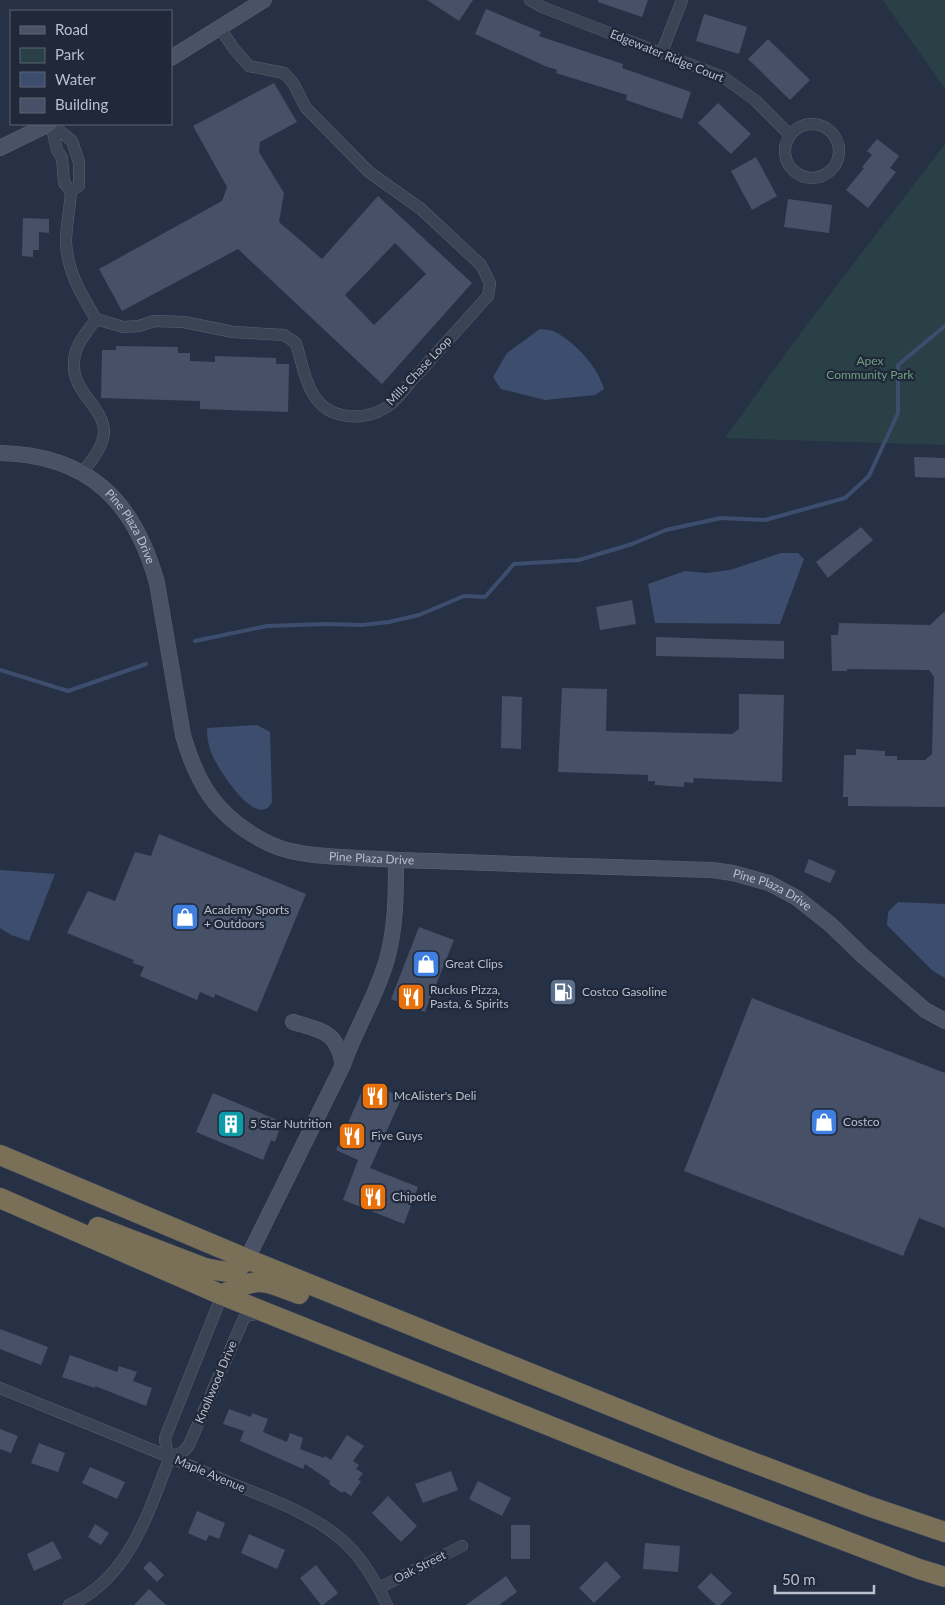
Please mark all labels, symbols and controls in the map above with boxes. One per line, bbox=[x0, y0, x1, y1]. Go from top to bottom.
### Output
legend bbox=[10, 10, 172, 125]
text: Road bbox=[55, 20, 88, 38]
street label: Edgewater Ridge Court bbox=[608, 26, 727, 86]
text: Park bbox=[55, 45, 85, 63]
text: Water bbox=[55, 70, 96, 88]
text: Building bbox=[55, 95, 108, 113]
street label: Mills Chase Loop bbox=[383, 333, 455, 408]
park label: Apex Community Park bbox=[826, 353, 915, 382]
street label: Pine Plaza Drive bbox=[102, 486, 158, 566]
street label: Pine Plaza Drive bbox=[328, 848, 414, 868]
street label: Pine Plaza Drive bbox=[732, 865, 815, 914]
shop icon: Academy Sports + Outdoors bbox=[170, 902, 200, 932]
place label: Academy Sports + Outdoors bbox=[204, 902, 289, 931]
shop icon: Great Clips bbox=[411, 949, 441, 979]
place label: Great Clips bbox=[445, 956, 503, 971]
fuel station icon: Costco Gasoline bbox=[548, 977, 578, 1007]
restaurant icon: Ruckus Pizza, Pasta, & Spirits bbox=[396, 982, 426, 1012]
place label: Ruckus Pizza, Pasta, & Spirits bbox=[430, 982, 509, 1011]
place label: Costco Gasoline bbox=[582, 984, 667, 999]
restaurant icon: McAlister's Deli bbox=[360, 1081, 390, 1111]
place label: McAlister's Deli bbox=[394, 1088, 476, 1103]
shop icon: Costco bbox=[809, 1107, 839, 1137]
building icon: 5 Star Nutrition bbox=[216, 1109, 246, 1139]
place label: Costco bbox=[843, 1114, 880, 1129]
place label: 5 Star Nutrition bbox=[250, 1116, 332, 1131]
restaurant icon: Five Guys bbox=[337, 1121, 367, 1151]
place label: Five Guys bbox=[371, 1128, 423, 1143]
restaurant icon: Chipotle bbox=[358, 1182, 388, 1212]
place label: Chipotle bbox=[392, 1189, 436, 1204]
street label: Knollwood Drive bbox=[191, 1338, 240, 1425]
street label: Maple Avenue bbox=[173, 1452, 248, 1495]
street label: Oak Street bbox=[391, 1547, 449, 1586]
scale bar bbox=[775, 1562, 874, 1594]
text: 50 m bbox=[782, 1570, 816, 1588]

